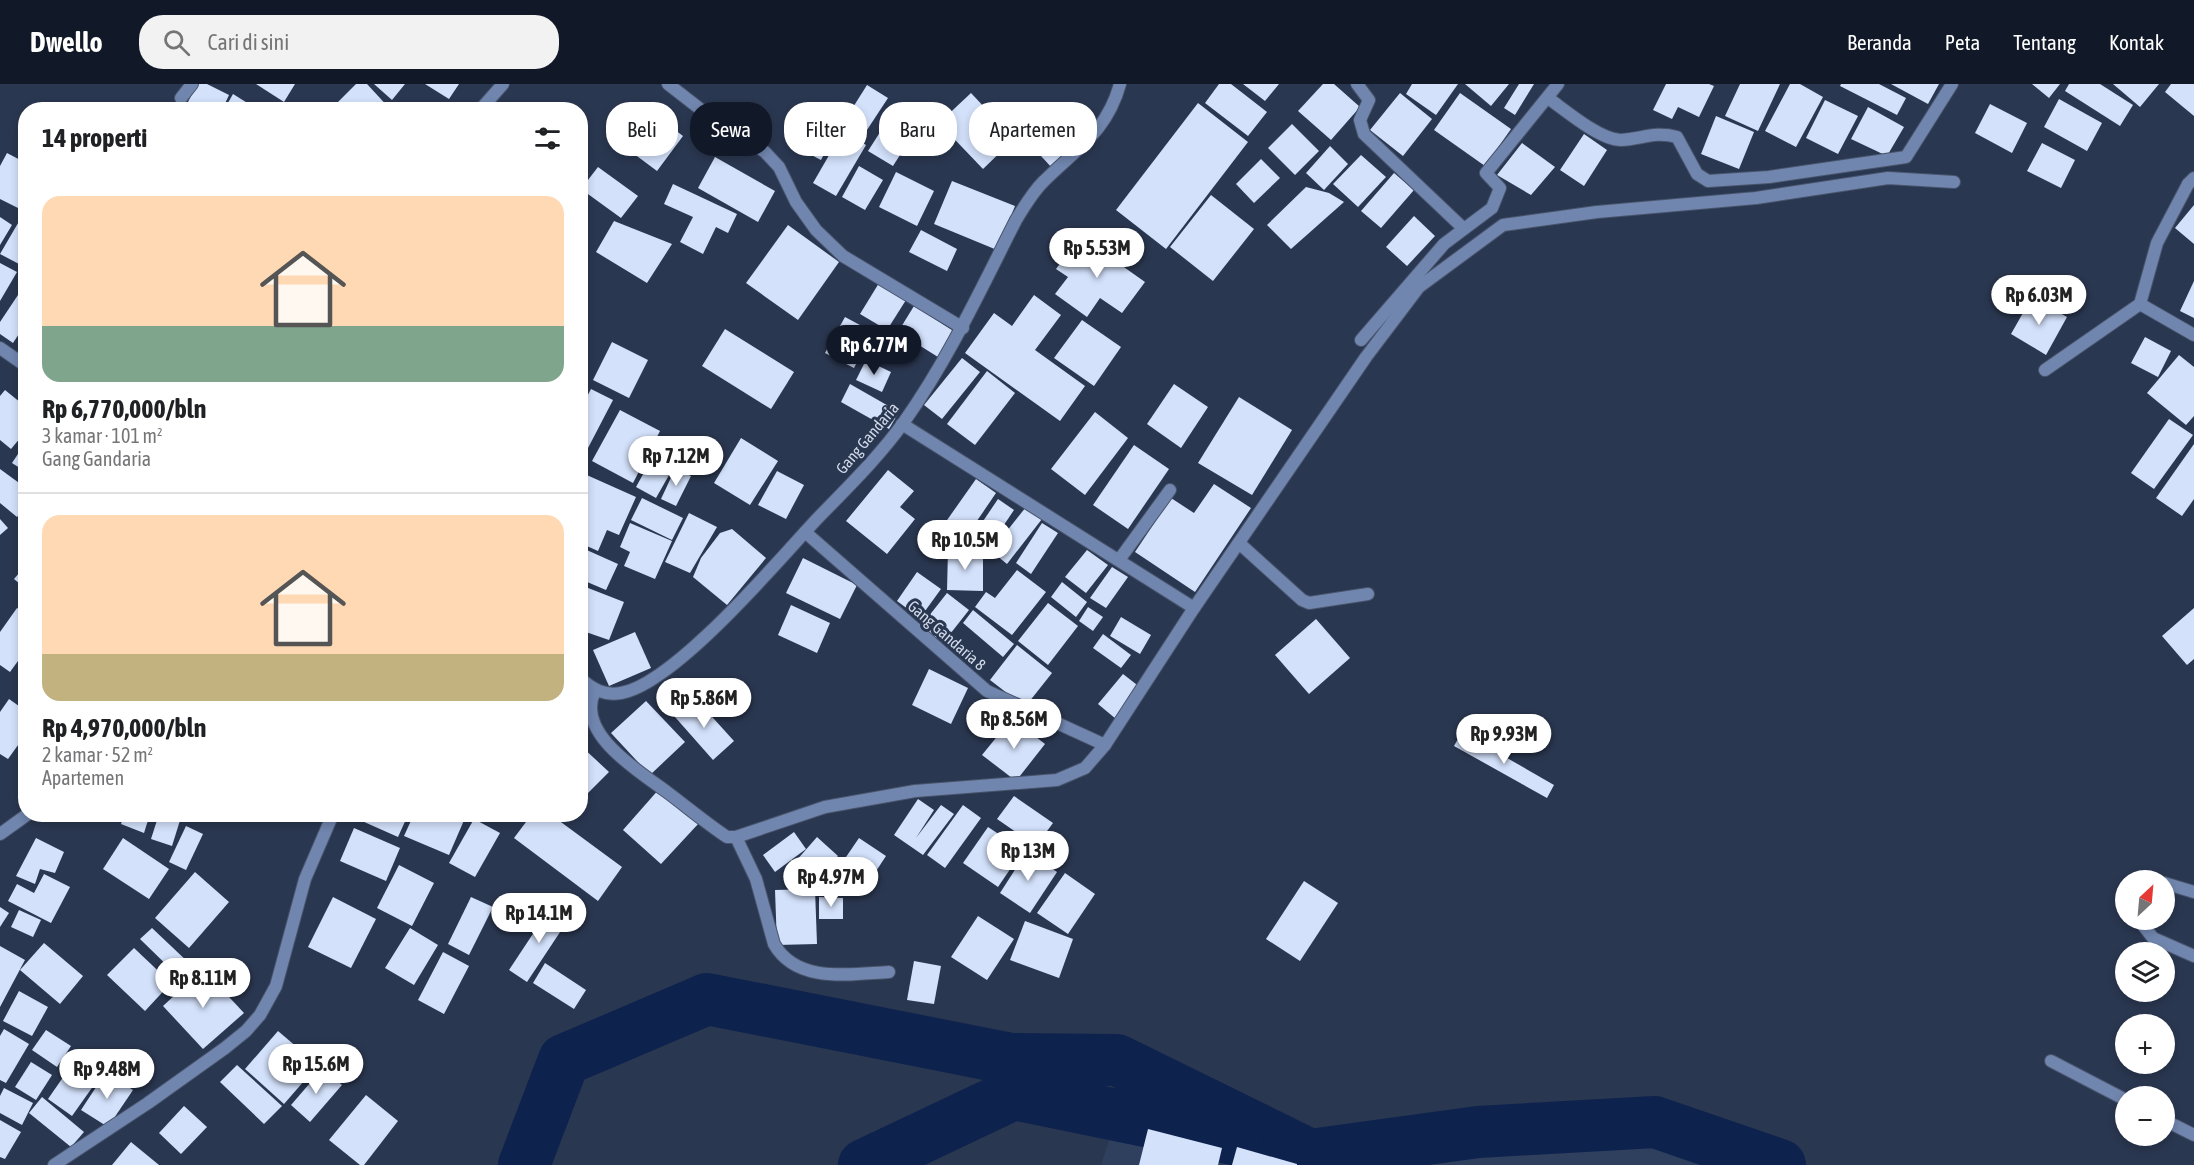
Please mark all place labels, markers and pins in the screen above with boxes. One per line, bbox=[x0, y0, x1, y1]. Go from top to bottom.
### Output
pin: Rp 5.53M bbox=[1035, 228, 1159, 279]
pin: Rp 6.03M bbox=[1977, 275, 2101, 326]
pin: Rp 6.77M bbox=[812, 325, 936, 376]
pin: Rp 7.12M bbox=[614, 436, 738, 487]
pin: Rp 10.5M bbox=[903, 520, 1027, 571]
pin: Rp 5.86M bbox=[642, 678, 766, 729]
pin: Rp 8.56M bbox=[952, 699, 1076, 750]
pin: Rp 9.93M bbox=[1442, 714, 1566, 765]
pin: Rp 13M bbox=[979, 831, 1077, 882]
pin: Rp 4.97M bbox=[769, 857, 893, 908]
pin: Rp 14.1M bbox=[477, 893, 601, 944]
pin: Rp 8.11M bbox=[141, 958, 265, 1009]
pin: Rp 15.6M bbox=[254, 1044, 378, 1095]
pin: Rp 9.48M bbox=[45, 1049, 169, 1100]

